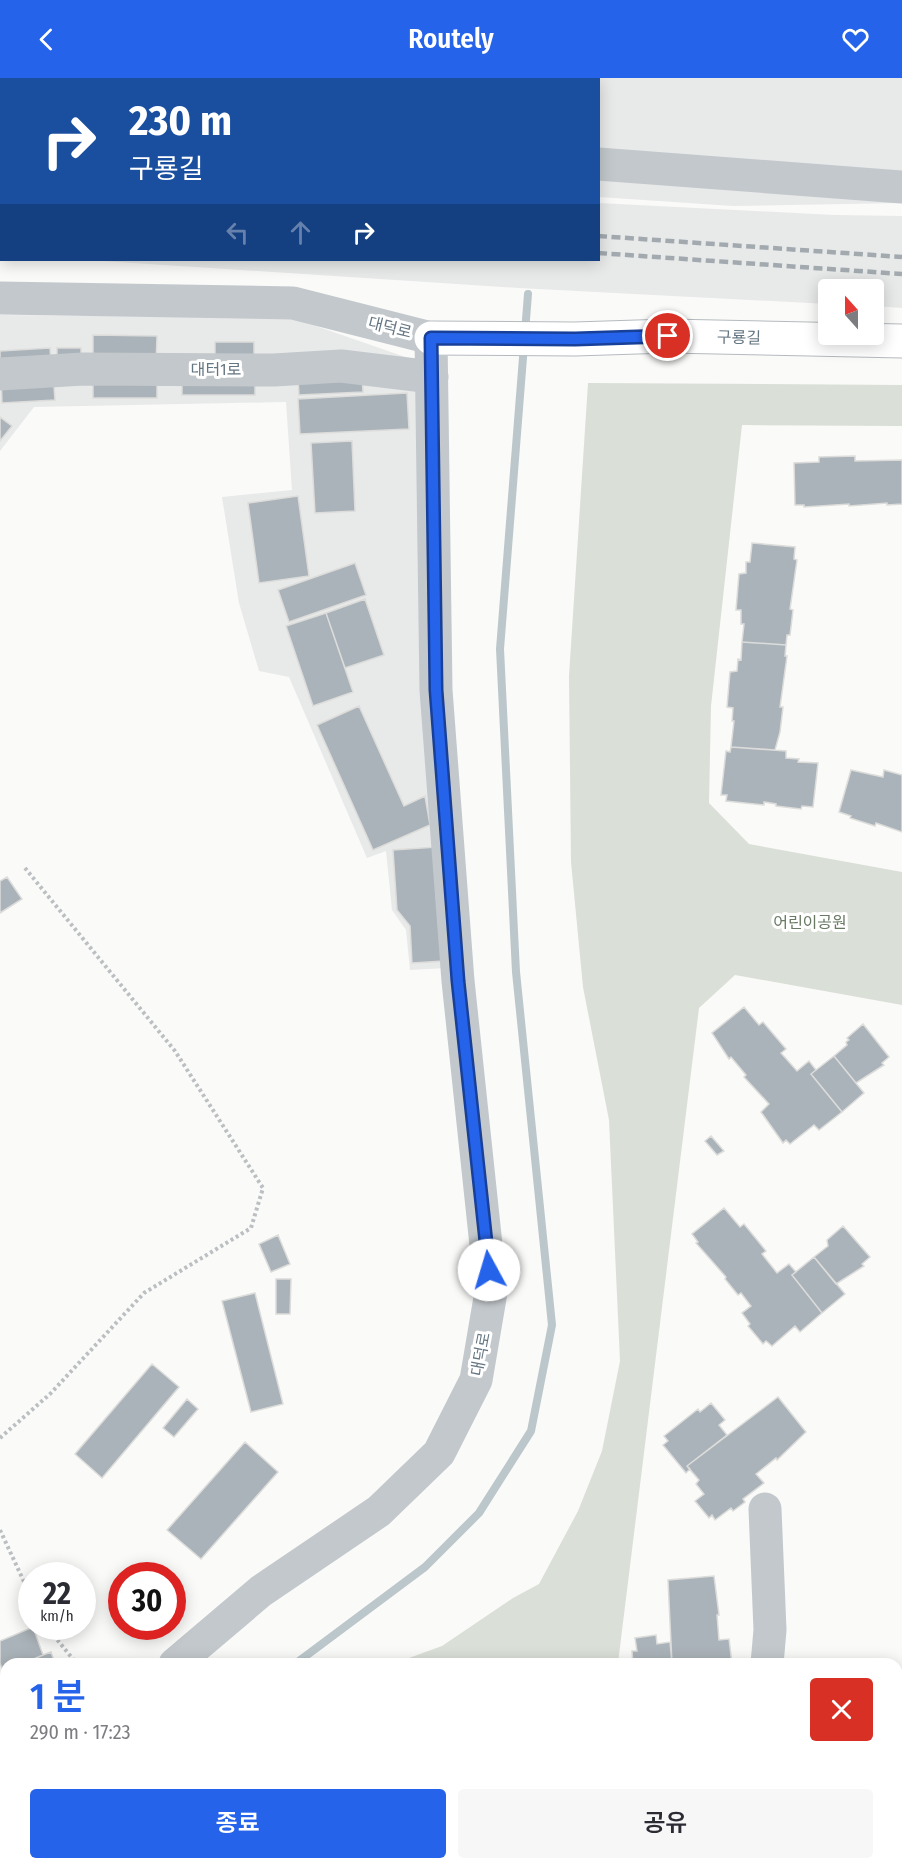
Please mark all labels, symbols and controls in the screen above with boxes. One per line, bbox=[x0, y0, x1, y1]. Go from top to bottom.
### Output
icon: back bbox=[30, 23, 63, 56]
text: Routely bbox=[408, 23, 494, 55]
icon: heart bbox=[839, 23, 872, 56]
text: 230 m bbox=[129, 96, 232, 146]
icon: right bbox=[30, 102, 108, 180]
text: 구룡길 bbox=[129, 153, 204, 185]
icon: left bbox=[221, 216, 254, 249]
icon: ahead bbox=[284, 216, 317, 249]
icon: right bbox=[347, 216, 380, 249]
north arrow bbox=[818, 279, 884, 345]
map controls bbox=[818, 279, 884, 345]
pin bbox=[642, 310, 693, 361]
street label: 대덕로 bbox=[366, 313, 414, 342]
icon: arrive bbox=[651, 319, 684, 352]
street label: 구룡길 bbox=[717, 328, 761, 347]
street label: 대터1로 bbox=[191, 360, 241, 379]
park label: 어린이공원 bbox=[773, 913, 847, 932]
position arrow bbox=[457, 1238, 521, 1302]
street label: 대덕로 bbox=[467, 1330, 494, 1378]
speed limit sign: 30 bbox=[108, 1562, 186, 1640]
text: 22 bbox=[43, 1576, 71, 1612]
text: km/h bbox=[40, 1607, 74, 1625]
text: 1 분 bbox=[30, 1675, 86, 1719]
button: close bbox=[810, 1678, 873, 1741]
text: 290 m · 17:23 bbox=[30, 1720, 130, 1744]
button: 종료 bbox=[30, 1789, 446, 1858]
button: 공유 bbox=[458, 1789, 873, 1858]

